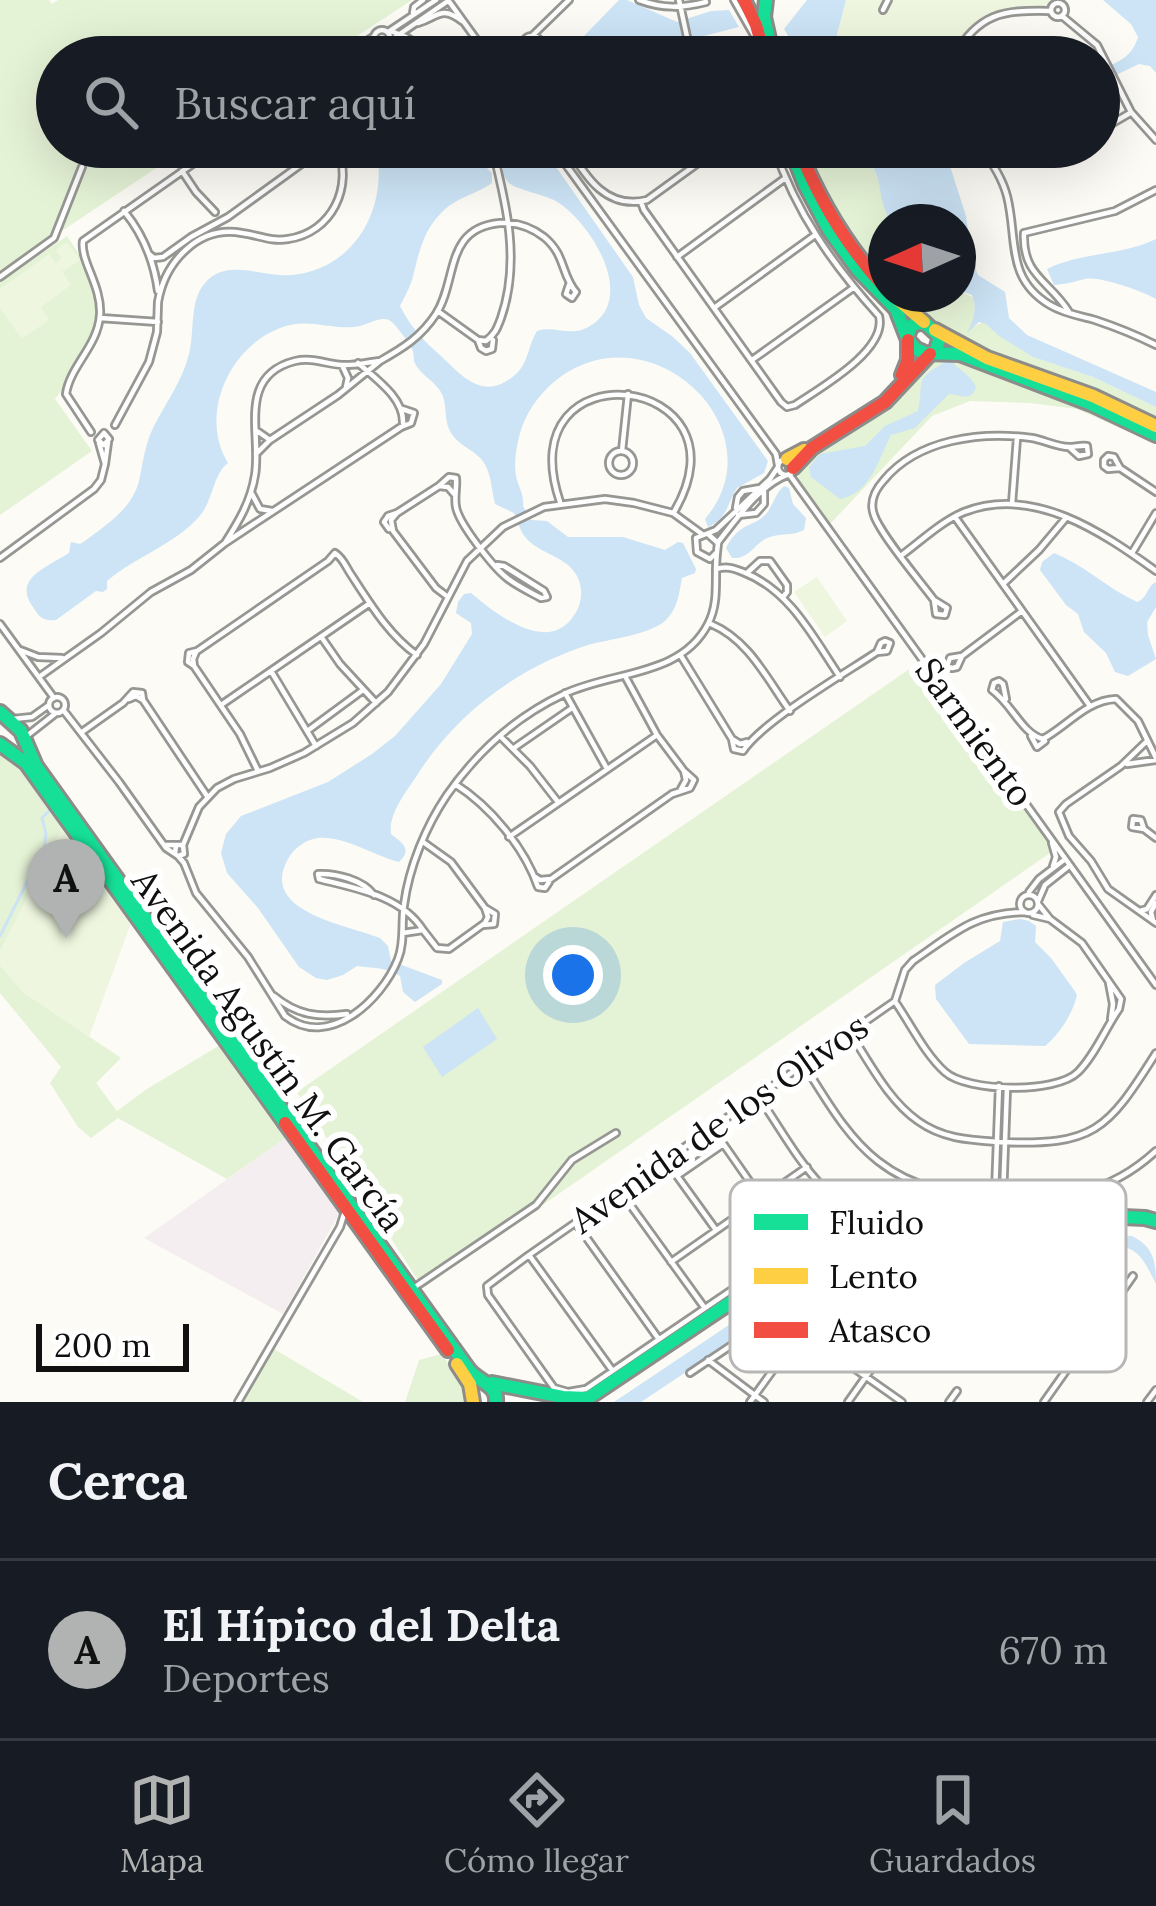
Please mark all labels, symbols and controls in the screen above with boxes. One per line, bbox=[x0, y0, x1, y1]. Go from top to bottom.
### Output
search box bbox=[36, 36, 1120, 168]
icon: search bbox=[78, 69, 144, 135]
text: Buscar aquí bbox=[174, 74, 416, 131]
north arrow bbox=[868, 204, 976, 312]
street label: Sarmiento bbox=[906, 649, 1044, 815]
pin: A bbox=[27, 839, 105, 938]
street label: Avenida Agustín M. García bbox=[121, 859, 416, 1240]
your location bbox=[543, 945, 603, 1005]
street label: Avenida de los Olivos bbox=[561, 1003, 877, 1244]
legend bbox=[730, 1180, 1126, 1372]
text: Fluido bbox=[829, 1201, 924, 1243]
text: Lento bbox=[829, 1255, 918, 1297]
text: Atasco bbox=[828, 1309, 931, 1351]
scale bar bbox=[36, 1318, 189, 1371]
text: 200 m bbox=[54, 1324, 151, 1366]
text: Cerca bbox=[48, 1448, 188, 1513]
text: El Hípico del Delta bbox=[162, 1596, 560, 1653]
text: A bbox=[74, 1625, 100, 1675]
text: 670 m bbox=[998, 1625, 1108, 1675]
text: Deportes bbox=[162, 1653, 330, 1703]
tab: Mapa bbox=[120, 1767, 204, 1881]
tab: Cómo llegar bbox=[444, 1767, 629, 1881]
tab: Guardados bbox=[869, 1767, 1036, 1881]

